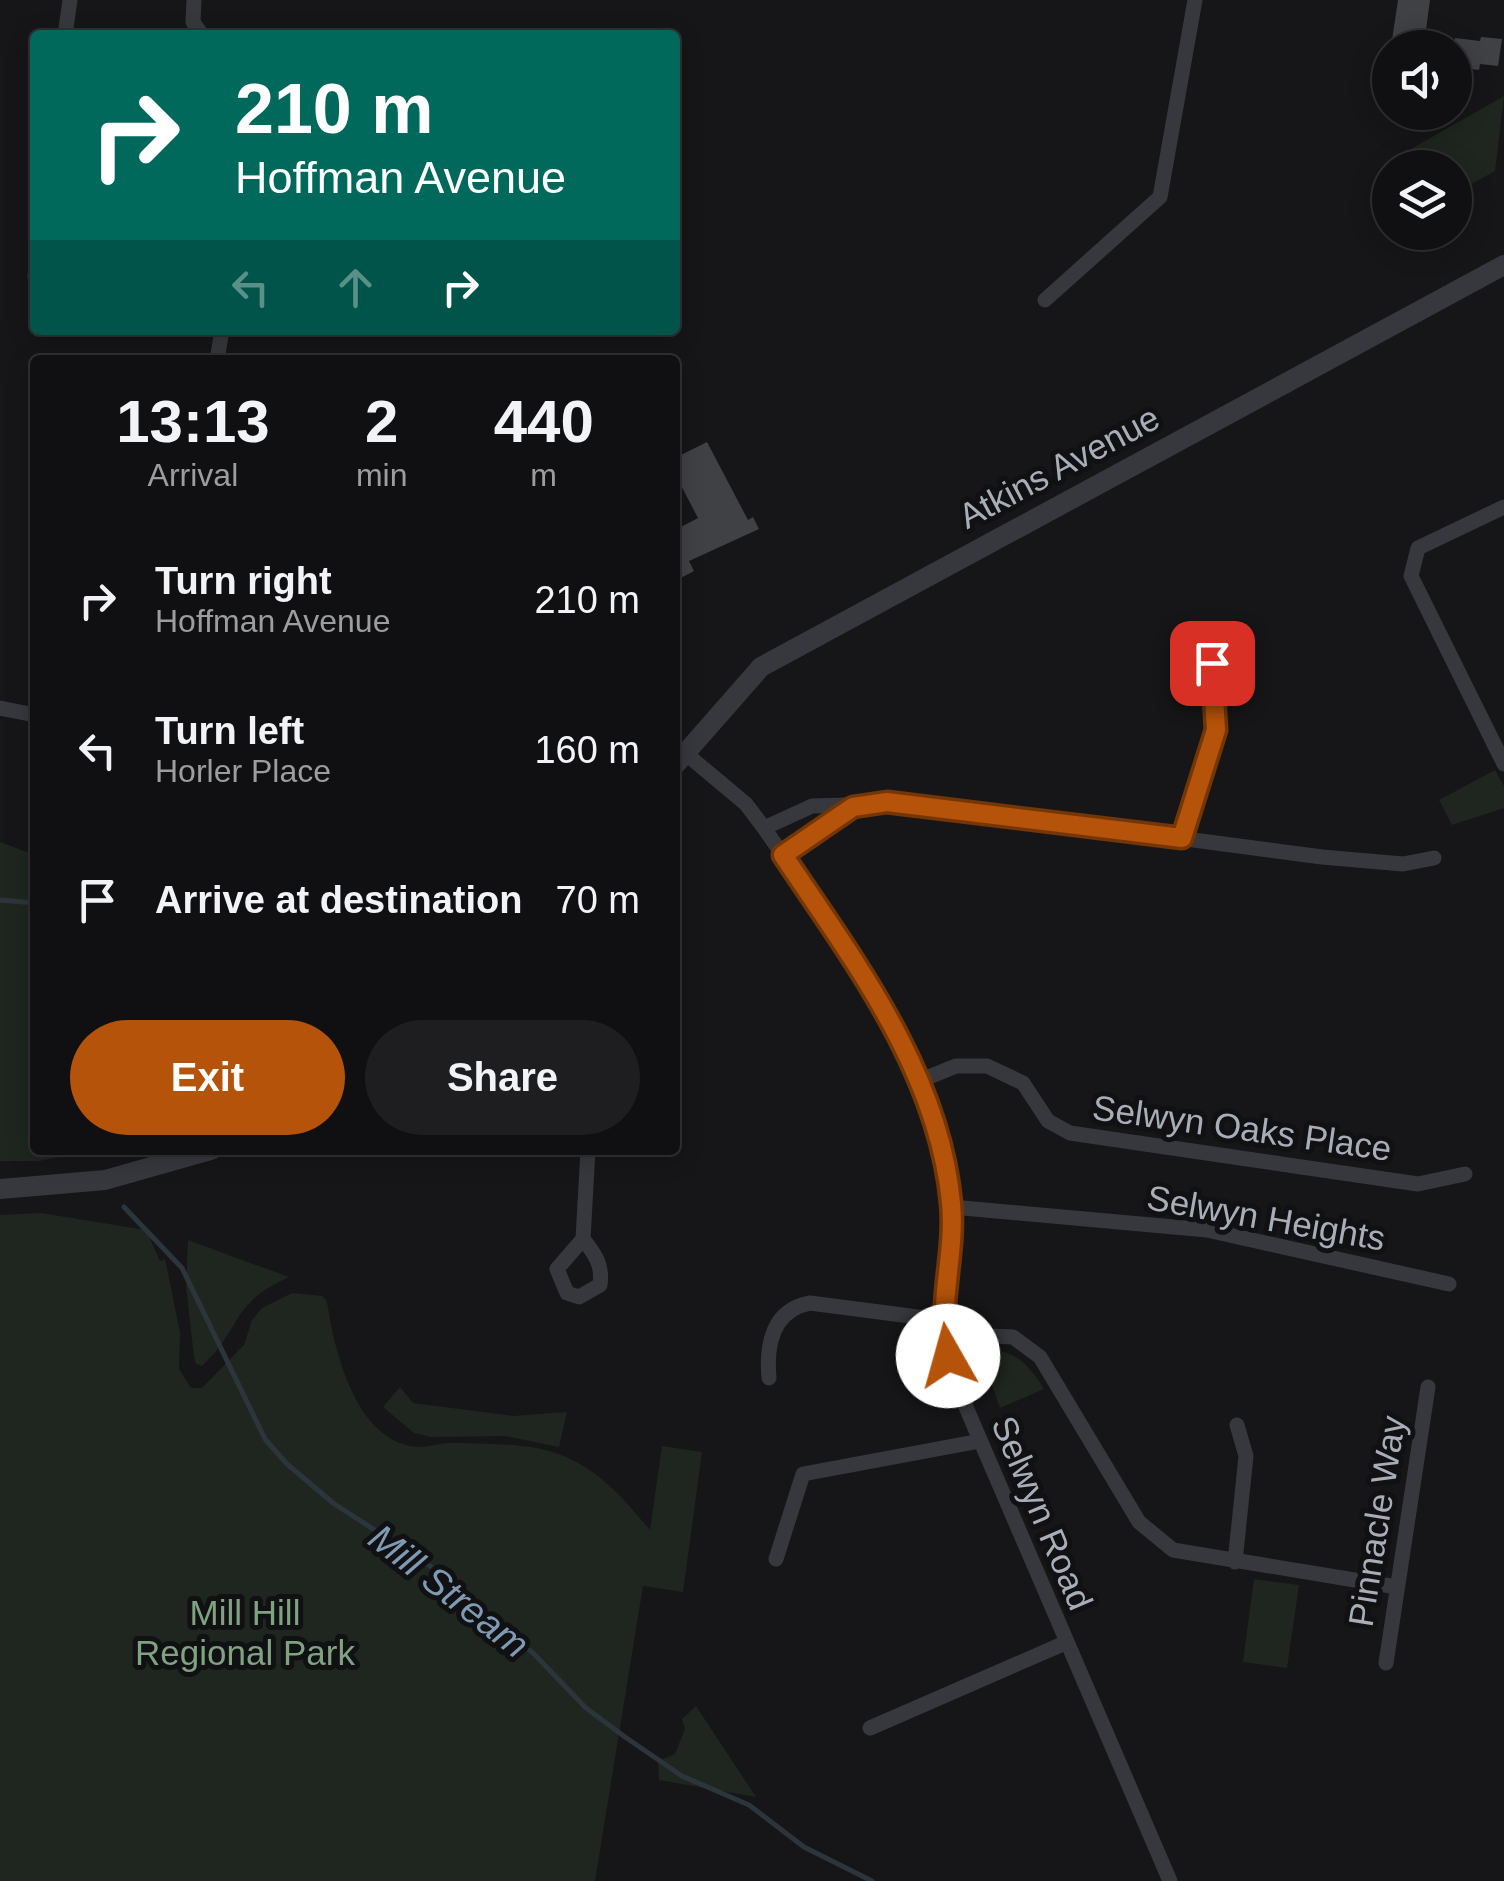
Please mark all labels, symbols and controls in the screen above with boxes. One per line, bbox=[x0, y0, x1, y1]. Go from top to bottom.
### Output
map controls bbox=[1372, 30, 1472, 250]
button: sound bbox=[1372, 30, 1472, 130]
icon: right bbox=[70, 70, 200, 200]
text: 210 m bbox=[235, 70, 433, 148]
button: layers bbox=[1372, 150, 1472, 250]
text: Hoffman Avenue bbox=[235, 152, 566, 203]
icon: left bbox=[223, 260, 278, 315]
icon: ahead bbox=[328, 260, 383, 315]
icon: right bbox=[433, 260, 488, 315]
text: 13:13 bbox=[116, 388, 270, 455]
text: 2 bbox=[365, 388, 398, 455]
text: 440 bbox=[494, 388, 594, 455]
street label: Atkins Avenue bbox=[952, 397, 1166, 536]
text: Arrival bbox=[148, 457, 238, 493]
text: min bbox=[356, 457, 407, 493]
text: m bbox=[530, 457, 557, 493]
text: Turn right bbox=[155, 560, 332, 602]
icon: right bbox=[70, 573, 125, 628]
text: 210 m bbox=[534, 579, 640, 621]
text: Hoffman Avenue bbox=[155, 603, 390, 639]
pin bbox=[1170, 621, 1255, 706]
icon: arrive bbox=[1185, 636, 1240, 691]
text: Turn left bbox=[155, 710, 304, 752]
icon: left bbox=[70, 723, 125, 778]
text: 160 m bbox=[534, 729, 640, 771]
text: Horler Place bbox=[155, 753, 331, 789]
icon: arrive bbox=[70, 873, 125, 928]
text: Arrive at destination bbox=[155, 879, 522, 921]
text: 70 m bbox=[556, 879, 640, 921]
button: Exit bbox=[70, 1020, 345, 1135]
button: Share bbox=[365, 1020, 640, 1135]
street label: Selwyn Oaks Place bbox=[1090, 1087, 1394, 1168]
street label: Selwyn Heights bbox=[1144, 1177, 1388, 1258]
position arrow bbox=[896, 1304, 1000, 1408]
street label: Selwyn Road bbox=[984, 1410, 1101, 1615]
street label: Pinnacle Way bbox=[1341, 1412, 1412, 1629]
water label: Mill Stream bbox=[361, 1516, 537, 1666]
park label: Mill Hill Regional Park bbox=[135, 1593, 355, 1672]

